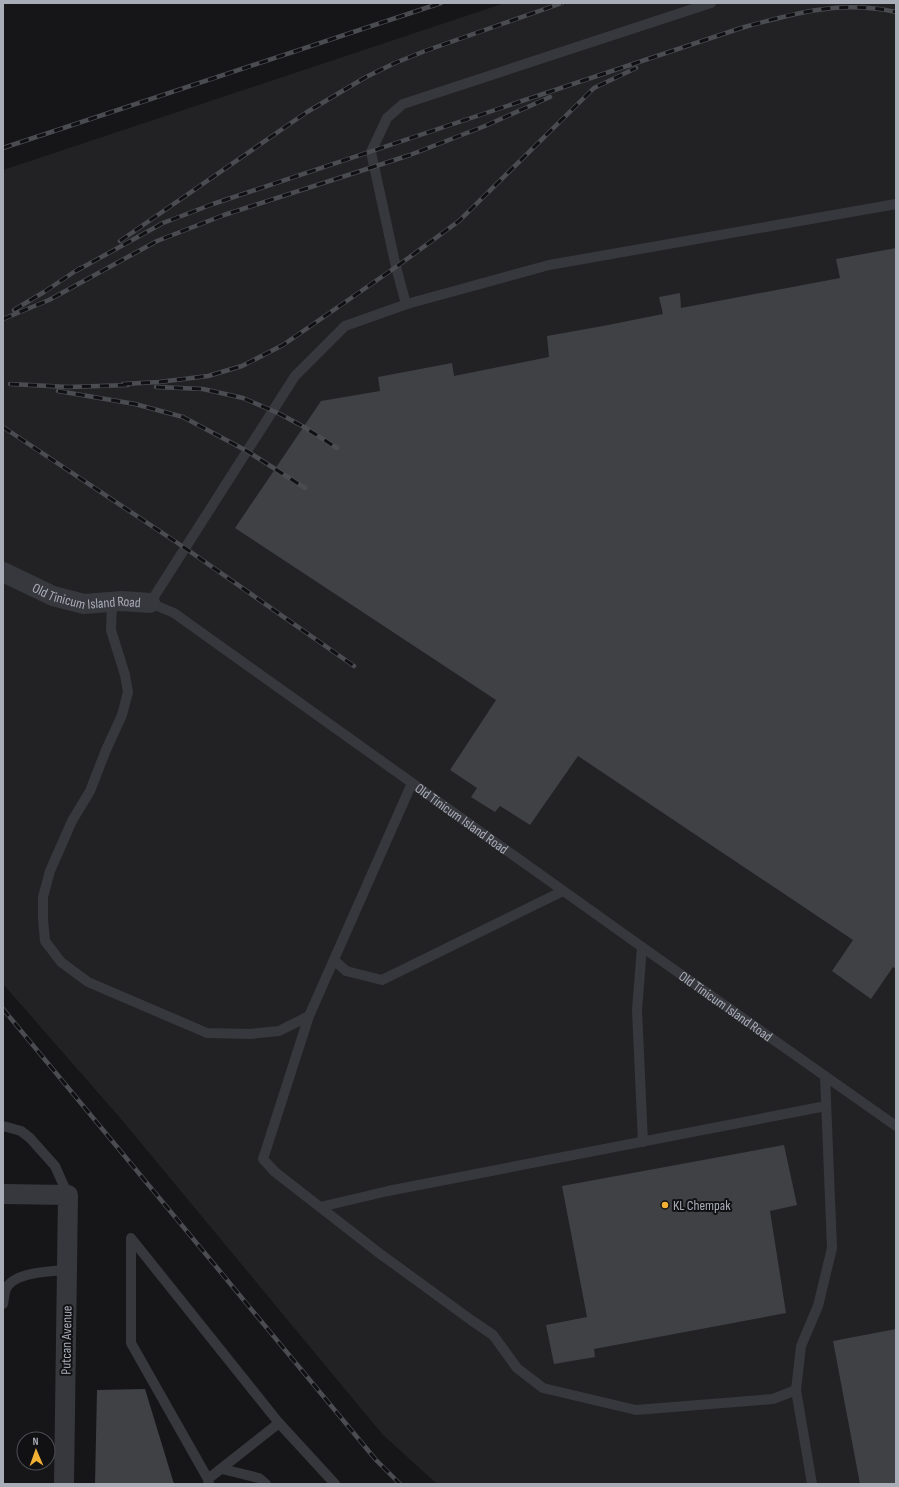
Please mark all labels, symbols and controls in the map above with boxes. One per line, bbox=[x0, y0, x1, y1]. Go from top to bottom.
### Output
street label: Old Tinicum Island Road bbox=[30, 579, 141, 613]
street label: Old Tinicum Island Road bbox=[412, 780, 512, 858]
street label: Old Tinicum Island Road bbox=[676, 968, 776, 1045]
place label: KL Chempak bbox=[673, 1197, 731, 1214]
marker: KL Chempak bbox=[660, 1200, 670, 1210]
street label: Putcan Avenue bbox=[57, 1305, 76, 1375]
north arrow bbox=[16, 1431, 56, 1471]
text: N bbox=[33, 1435, 39, 1448]

